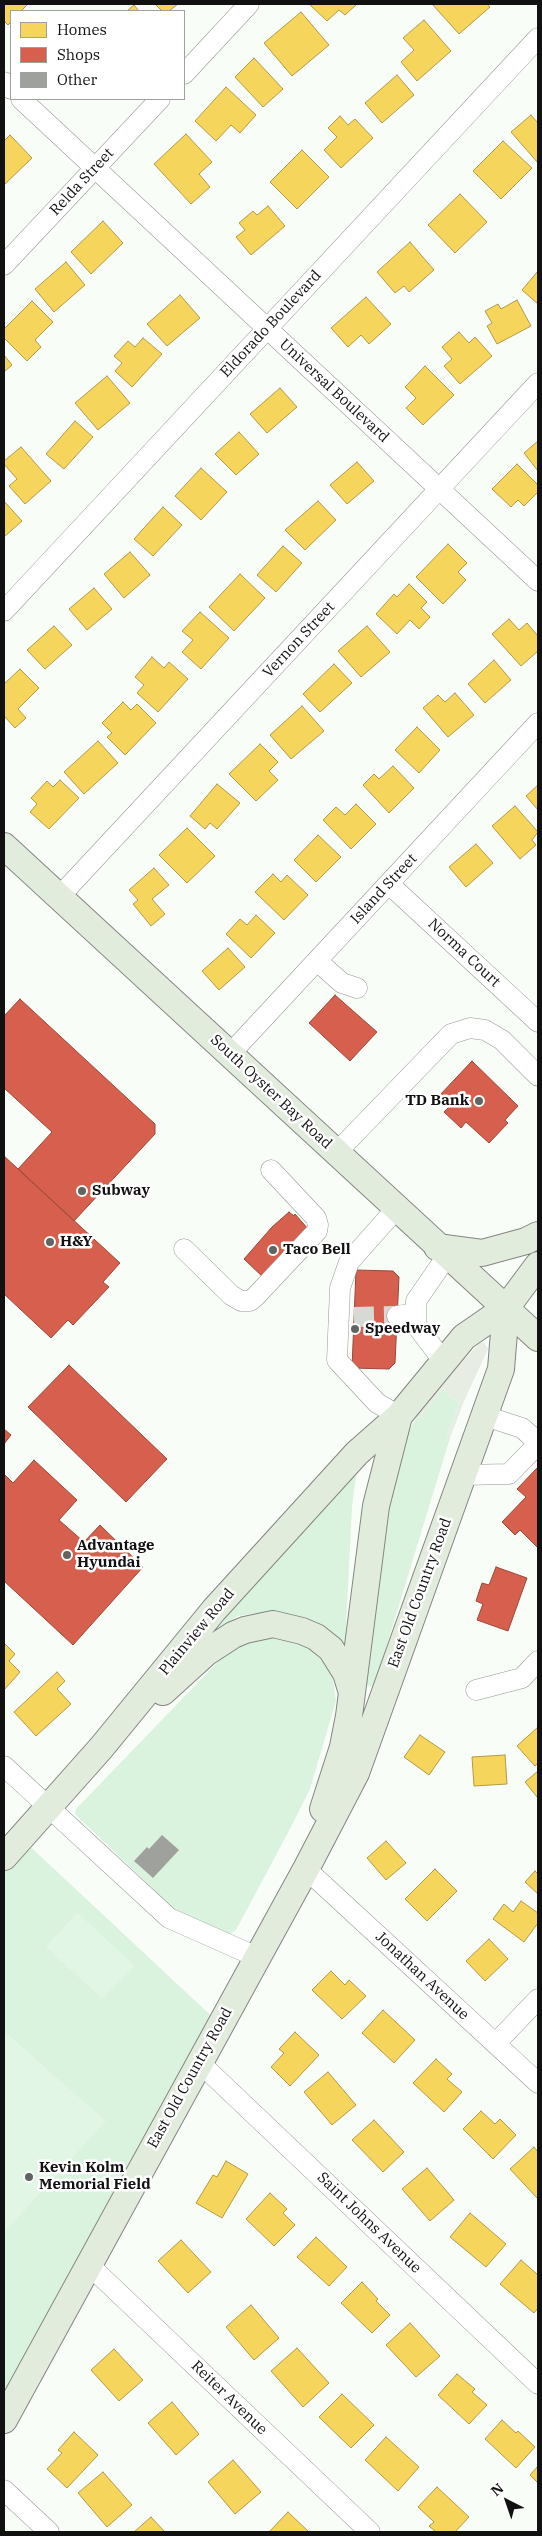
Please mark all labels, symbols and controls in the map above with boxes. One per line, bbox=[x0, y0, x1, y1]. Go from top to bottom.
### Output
legend bbox=[10, 10, 185, 100]
text: Homes bbox=[57, 20, 107, 39]
text: Shops bbox=[57, 45, 100, 64]
text: Other bbox=[57, 70, 97, 89]
street label: Relda Street bbox=[46, 145, 118, 219]
street label: Eldorado Boulevard bbox=[217, 267, 325, 381]
street label: Universal Boulevard bbox=[275, 335, 393, 447]
street label: Vernon Street bbox=[259, 598, 339, 682]
street label: Island Street bbox=[347, 850, 421, 928]
street label: Norma Court bbox=[424, 915, 504, 991]
street label: South Oyster Bay Road bbox=[207, 1031, 335, 1153]
place label: TD Bank bbox=[405, 1092, 469, 1110]
marker: TD Bank bbox=[473, 1095, 485, 1107]
place label: Subway bbox=[92, 1182, 150, 1200]
marker: Subway bbox=[76, 1185, 88, 1197]
place label: H&Y bbox=[60, 1233, 93, 1251]
marker: H&Y bbox=[44, 1236, 56, 1248]
place label: Taco Bell bbox=[283, 1241, 351, 1259]
marker: Taco Bell bbox=[267, 1244, 279, 1256]
place label: Speedway bbox=[365, 1320, 440, 1338]
marker: Speedway bbox=[349, 1323, 361, 1335]
street label: East Old Country Road bbox=[384, 1516, 456, 1670]
place label: Advantage Hyundai bbox=[77, 1537, 154, 1572]
marker: Advantage Hyundai bbox=[61, 1549, 73, 1561]
street label: Plainview Road bbox=[155, 1585, 239, 1679]
street label: Jonathan Avenue bbox=[371, 1928, 473, 2024]
street label: East Old Country Road bbox=[144, 2004, 236, 2152]
place label: Kevin Kolm Memorial Field bbox=[39, 2159, 151, 2194]
street label: Saint Johns Avenue bbox=[313, 2169, 425, 2277]
marker: Kevin Kolm Memorial Field bbox=[23, 2171, 35, 2183]
street label: Reiter Avenue bbox=[187, 2357, 271, 2439]
north arrow bbox=[482, 2476, 532, 2526]
text: N bbox=[487, 2479, 507, 2500]

